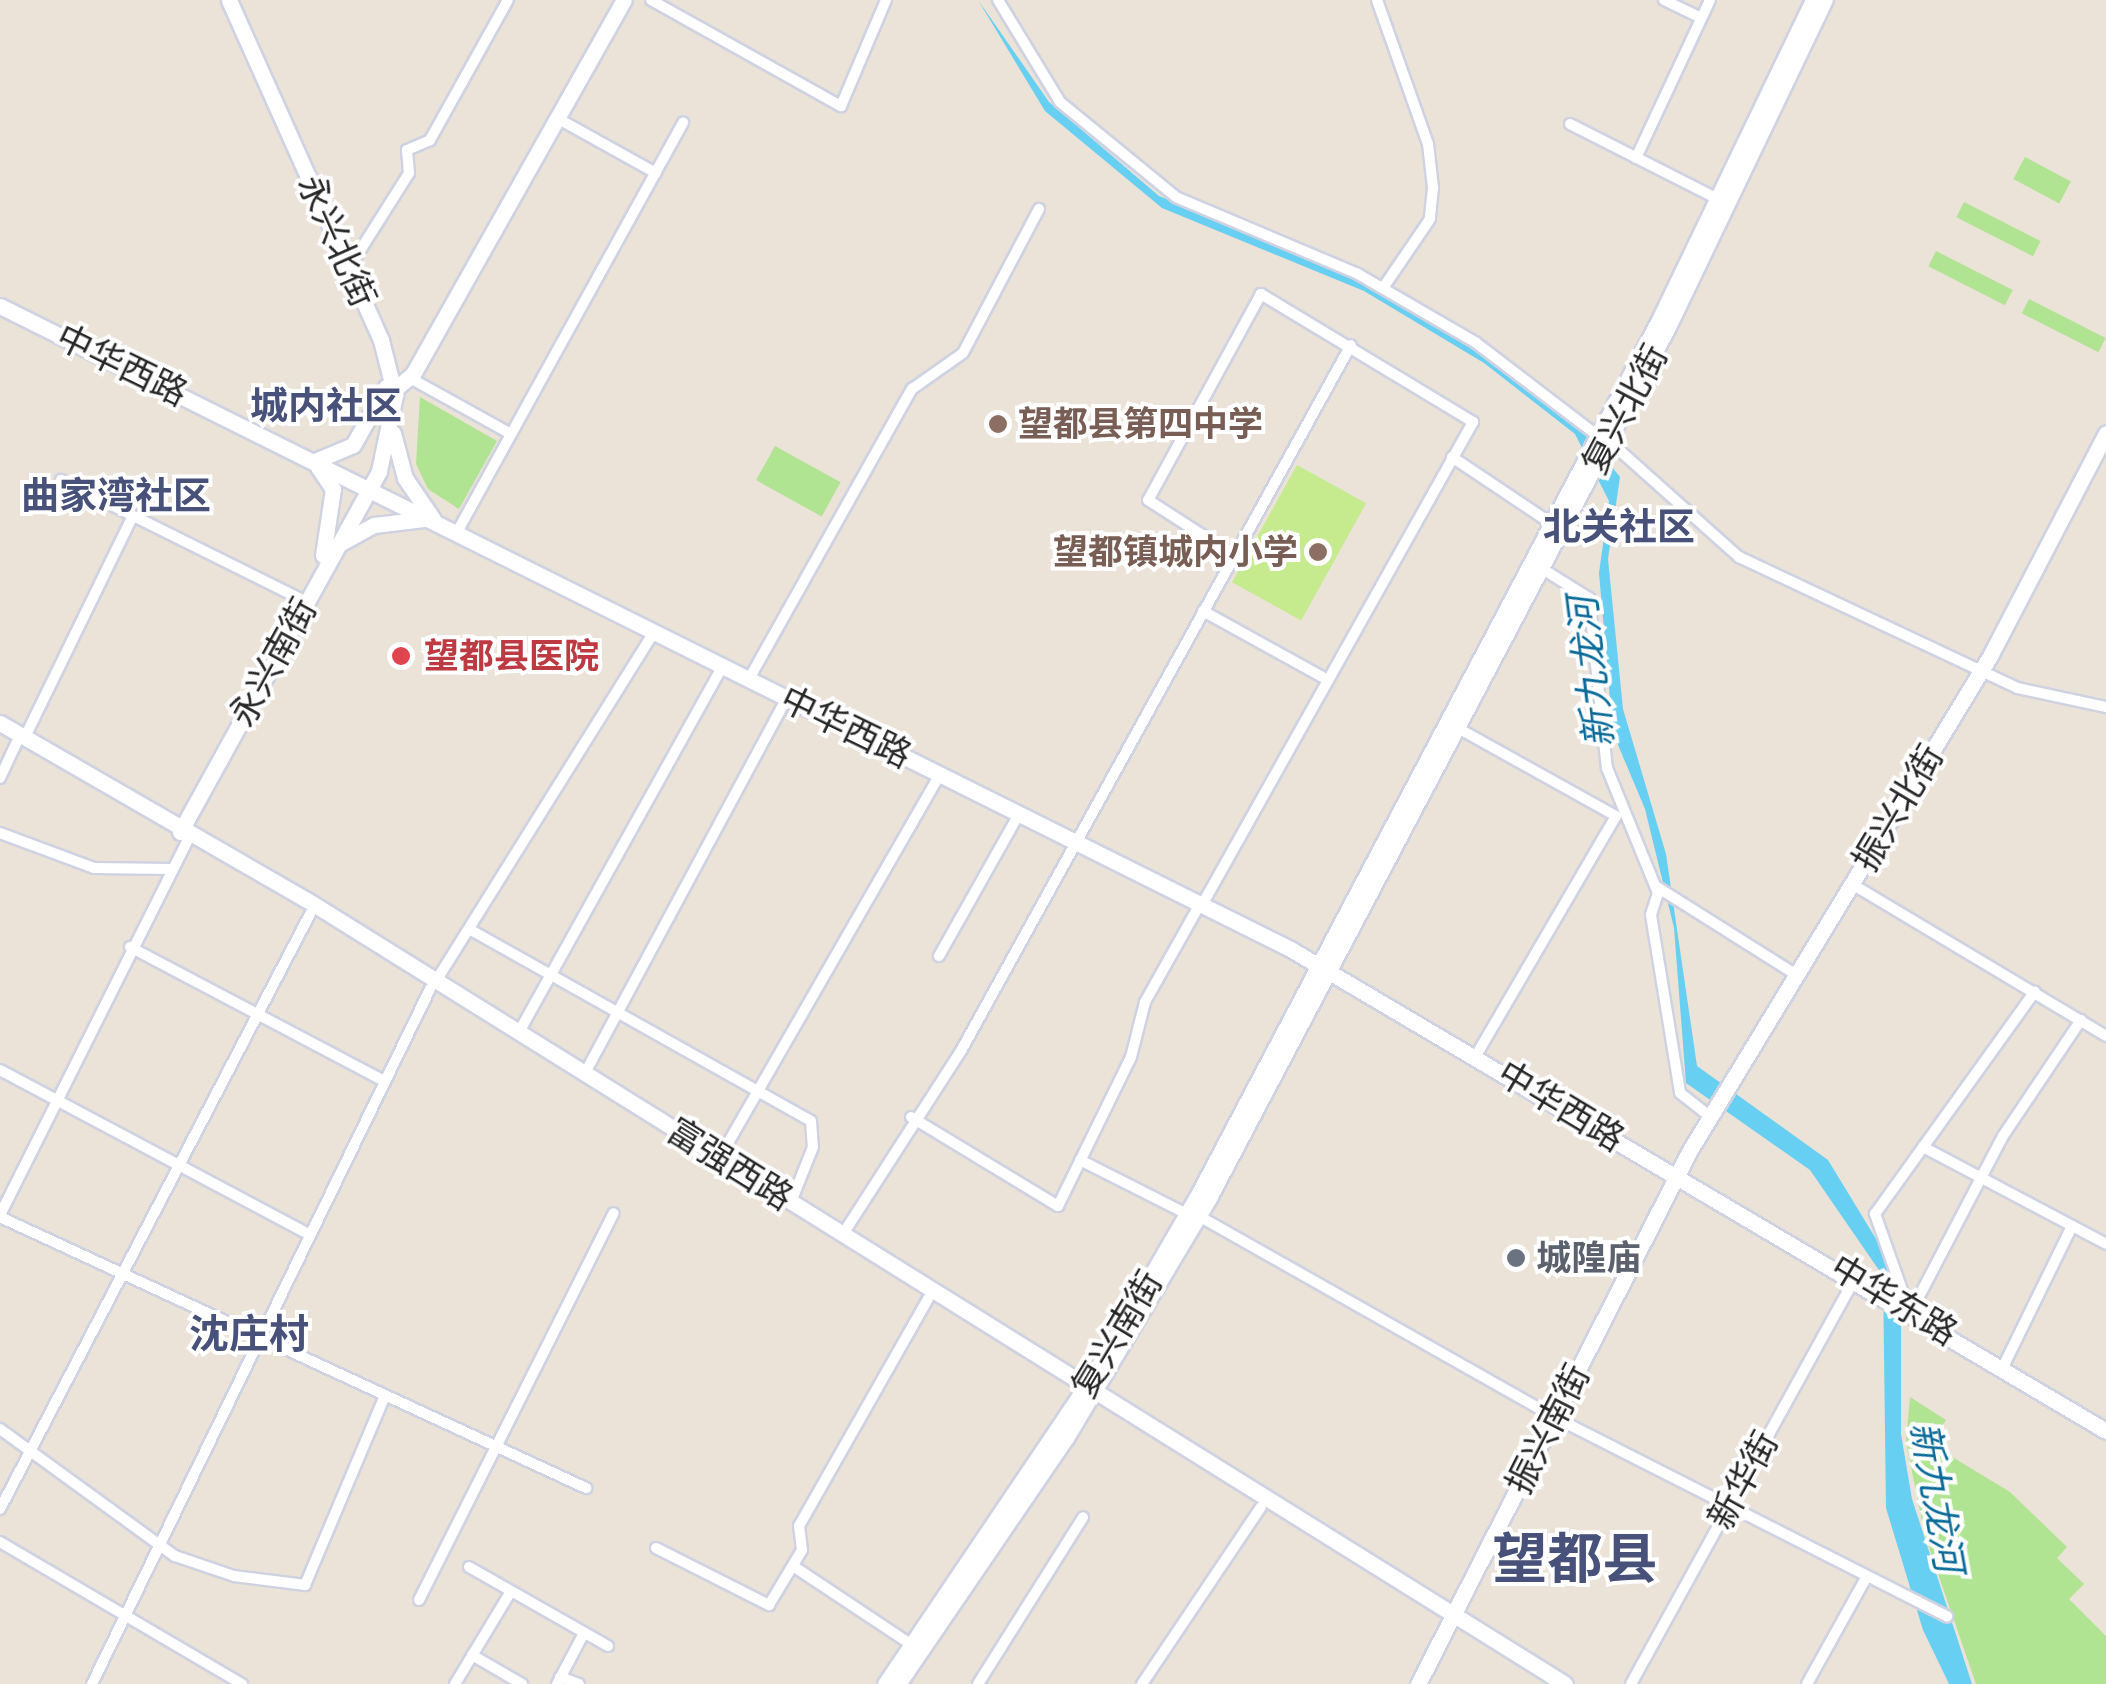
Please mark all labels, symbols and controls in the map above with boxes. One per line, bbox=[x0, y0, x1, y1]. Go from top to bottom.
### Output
street label: 永兴北街 bbox=[289, 169, 385, 313]
street label: 中华西路 bbox=[50, 315, 194, 415]
street label: 复兴北街 bbox=[1574, 337, 1676, 481]
district label: 城内社区 bbox=[250, 384, 402, 430]
place label: 望都县第四中学 bbox=[1018, 403, 1263, 445]
marker: 望都县第四中学 bbox=[987, 413, 1009, 435]
district label: 曲家湾社区 bbox=[21, 474, 211, 520]
district label: 北关社区 bbox=[1543, 505, 1695, 551]
place label: 望都镇城内小学 bbox=[1053, 531, 1298, 573]
marker: 望都镇城内小学 bbox=[1307, 541, 1329, 563]
street label: 永兴南街 bbox=[221, 591, 325, 733]
water label: 新九龙河 bbox=[1560, 594, 1624, 750]
place label: 望都县医院 bbox=[424, 635, 599, 677]
marker: 望都县医院 bbox=[388, 643, 414, 669]
street label: 中华西路 bbox=[774, 677, 918, 777]
street label: 振兴北街 bbox=[1844, 737, 1952, 879]
street label: 中华西路 bbox=[1490, 1052, 1632, 1160]
street label: 富强西路 bbox=[660, 1109, 800, 1219]
place label: 城隍庙 bbox=[1536, 1237, 1641, 1279]
street label: 中华东路 bbox=[1823, 1246, 1965, 1354]
marker: 城隍庙 bbox=[1505, 1247, 1527, 1269]
street label: 复兴南街 bbox=[1063, 1263, 1171, 1405]
district label: 沈庄村 bbox=[189, 1311, 309, 1359]
street label: 振兴南街 bbox=[1498, 1357, 1598, 1501]
water label: 新九龙河 bbox=[1900, 1418, 1972, 1576]
street label: 新华街 bbox=[1699, 1424, 1787, 1536]
district label: 望都县 bbox=[1493, 1527, 1657, 1593]

